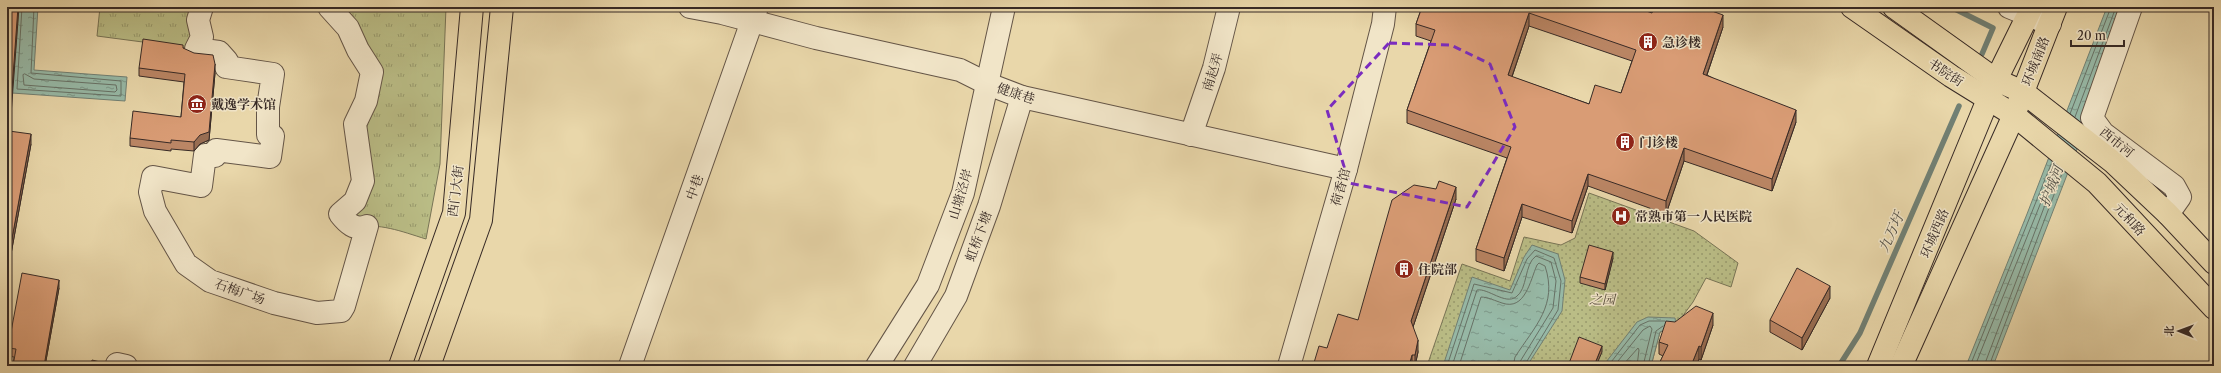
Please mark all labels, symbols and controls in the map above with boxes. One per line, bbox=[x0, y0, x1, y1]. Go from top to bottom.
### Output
scale bar bbox=[2071, 22, 2124, 48]
text: 20 m bbox=[2077, 28, 2106, 43]
building icon: 急诊楼 bbox=[1637, 31, 1659, 53]
place label: 急诊楼 bbox=[1662, 34, 1701, 50]
street label: 环城南路 bbox=[2018, 34, 2052, 88]
street label: 南赵弄 bbox=[1199, 51, 1225, 93]
street label: 书院街 bbox=[1925, 55, 1967, 89]
street label: 健康巷 bbox=[995, 79, 1037, 107]
museum icon: 戴逸学术馆 bbox=[186, 93, 208, 115]
place label: 戴逸学术馆 bbox=[211, 96, 276, 112]
street label: 西市河 bbox=[2097, 124, 2137, 160]
building icon: 门诊楼 bbox=[1614, 131, 1636, 153]
place label: 门诊楼 bbox=[1639, 134, 1678, 150]
water label: 护城河 bbox=[2035, 160, 2068, 209]
street label: 西门大街 bbox=[444, 164, 466, 218]
street label: 荷香馆 bbox=[1327, 166, 1353, 208]
street label: 山塘泾岸 bbox=[945, 167, 975, 221]
street label: 中巷 bbox=[682, 172, 706, 202]
street label: 元和路 bbox=[2111, 199, 2149, 239]
hospital icon: 常熟市第一人民医院 bbox=[1610, 205, 1632, 227]
street label: 环城西路 bbox=[1916, 206, 1952, 260]
water label: 九万圩 bbox=[1874, 207, 1909, 255]
place label: 常熟市第一人民医院 bbox=[1635, 208, 1752, 224]
street label: 虹桥下塘 bbox=[962, 209, 994, 263]
building icon: 住院部 bbox=[1393, 258, 1415, 280]
place label: 住院部 bbox=[1418, 261, 1457, 277]
street label: 石梅广场 bbox=[213, 275, 267, 307]
park label: 之园 bbox=[1589, 291, 1617, 307]
north arrow bbox=[2159, 311, 2199, 351]
text: 北 bbox=[2162, 325, 2176, 336]

